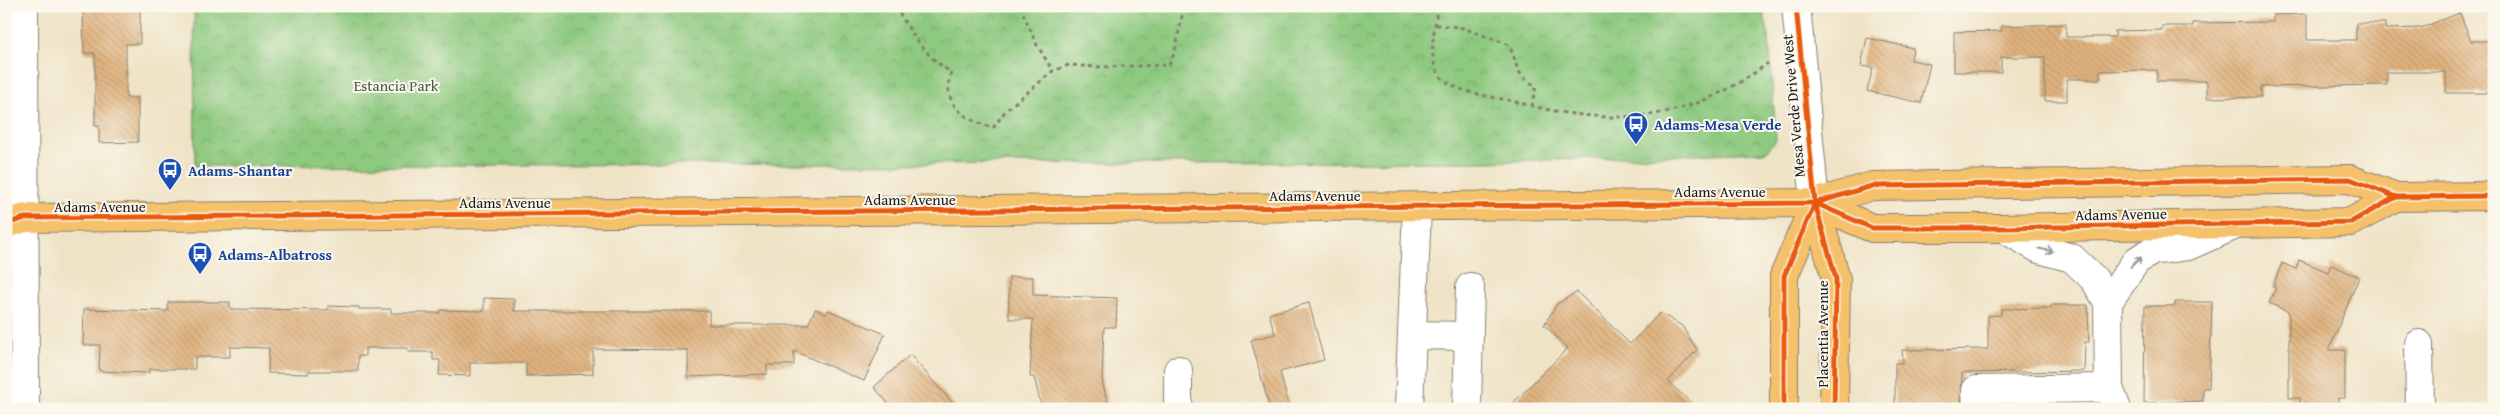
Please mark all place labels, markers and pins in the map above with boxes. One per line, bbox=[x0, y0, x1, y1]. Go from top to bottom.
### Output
bus stop icon: Adams-Mesa Verde bbox=[1623, 111, 1649, 145]
place label: Adams-Mesa Verde bbox=[1654, 114, 1782, 135]
bus stop icon: Adams-Shantar bbox=[157, 157, 183, 191]
place label: Adams-Shantar bbox=[188, 160, 292, 181]
bus stop icon: Adams-Albatross bbox=[187, 241, 213, 275]
place label: Adams-Albatross bbox=[218, 244, 332, 265]

